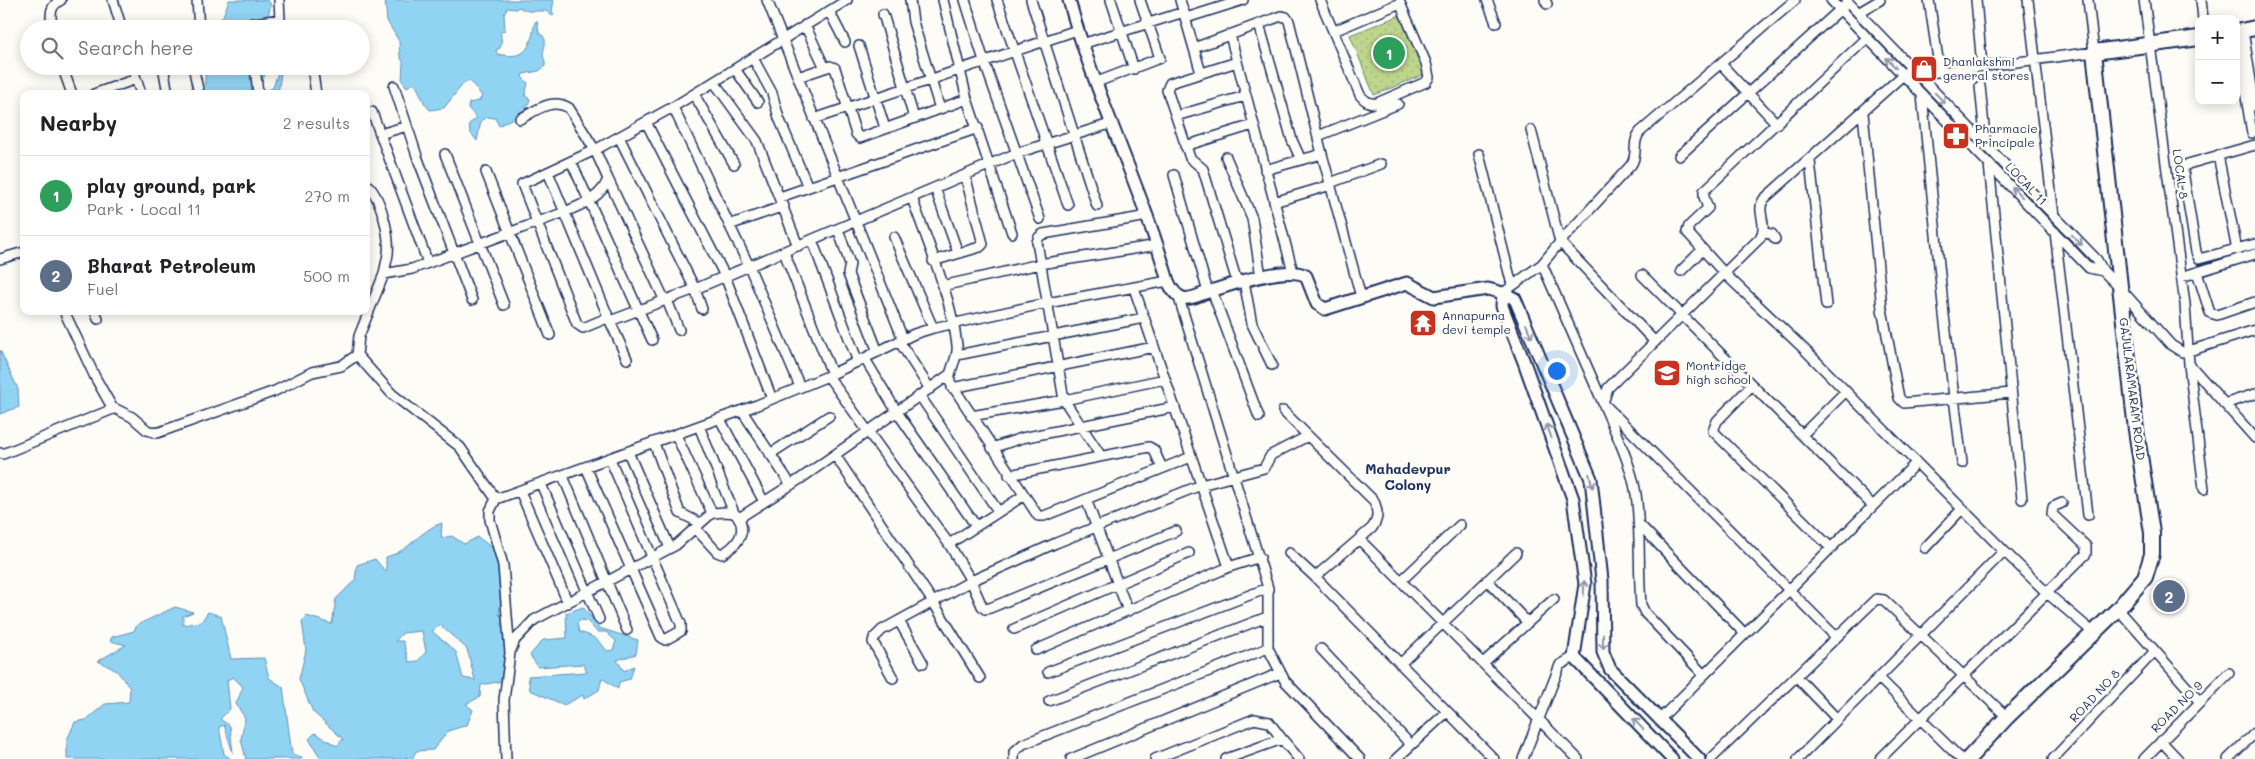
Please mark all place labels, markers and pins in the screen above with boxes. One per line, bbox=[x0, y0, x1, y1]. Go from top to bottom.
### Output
pin: 1 bbox=[1373, 34, 1405, 72]
place label: Dhanlakshmi general stores bbox=[1943, 53, 2029, 83]
shop icon: Dhanlakshmi general stores bbox=[1909, 54, 1939, 84]
place label: Pharmacie Principale bbox=[1975, 120, 2038, 150]
pharmacy icon: Pharmacie Principale bbox=[1941, 121, 1971, 151]
place label: Annapurna devi temple bbox=[1442, 307, 1511, 337]
temple icon: Annapurna devi temple bbox=[1408, 308, 1438, 338]
place label: Montridge high school bbox=[1686, 357, 1751, 387]
school or university icon: Montridge high school bbox=[1652, 358, 1682, 388]
pin: 2 bbox=[2153, 577, 2185, 615]

